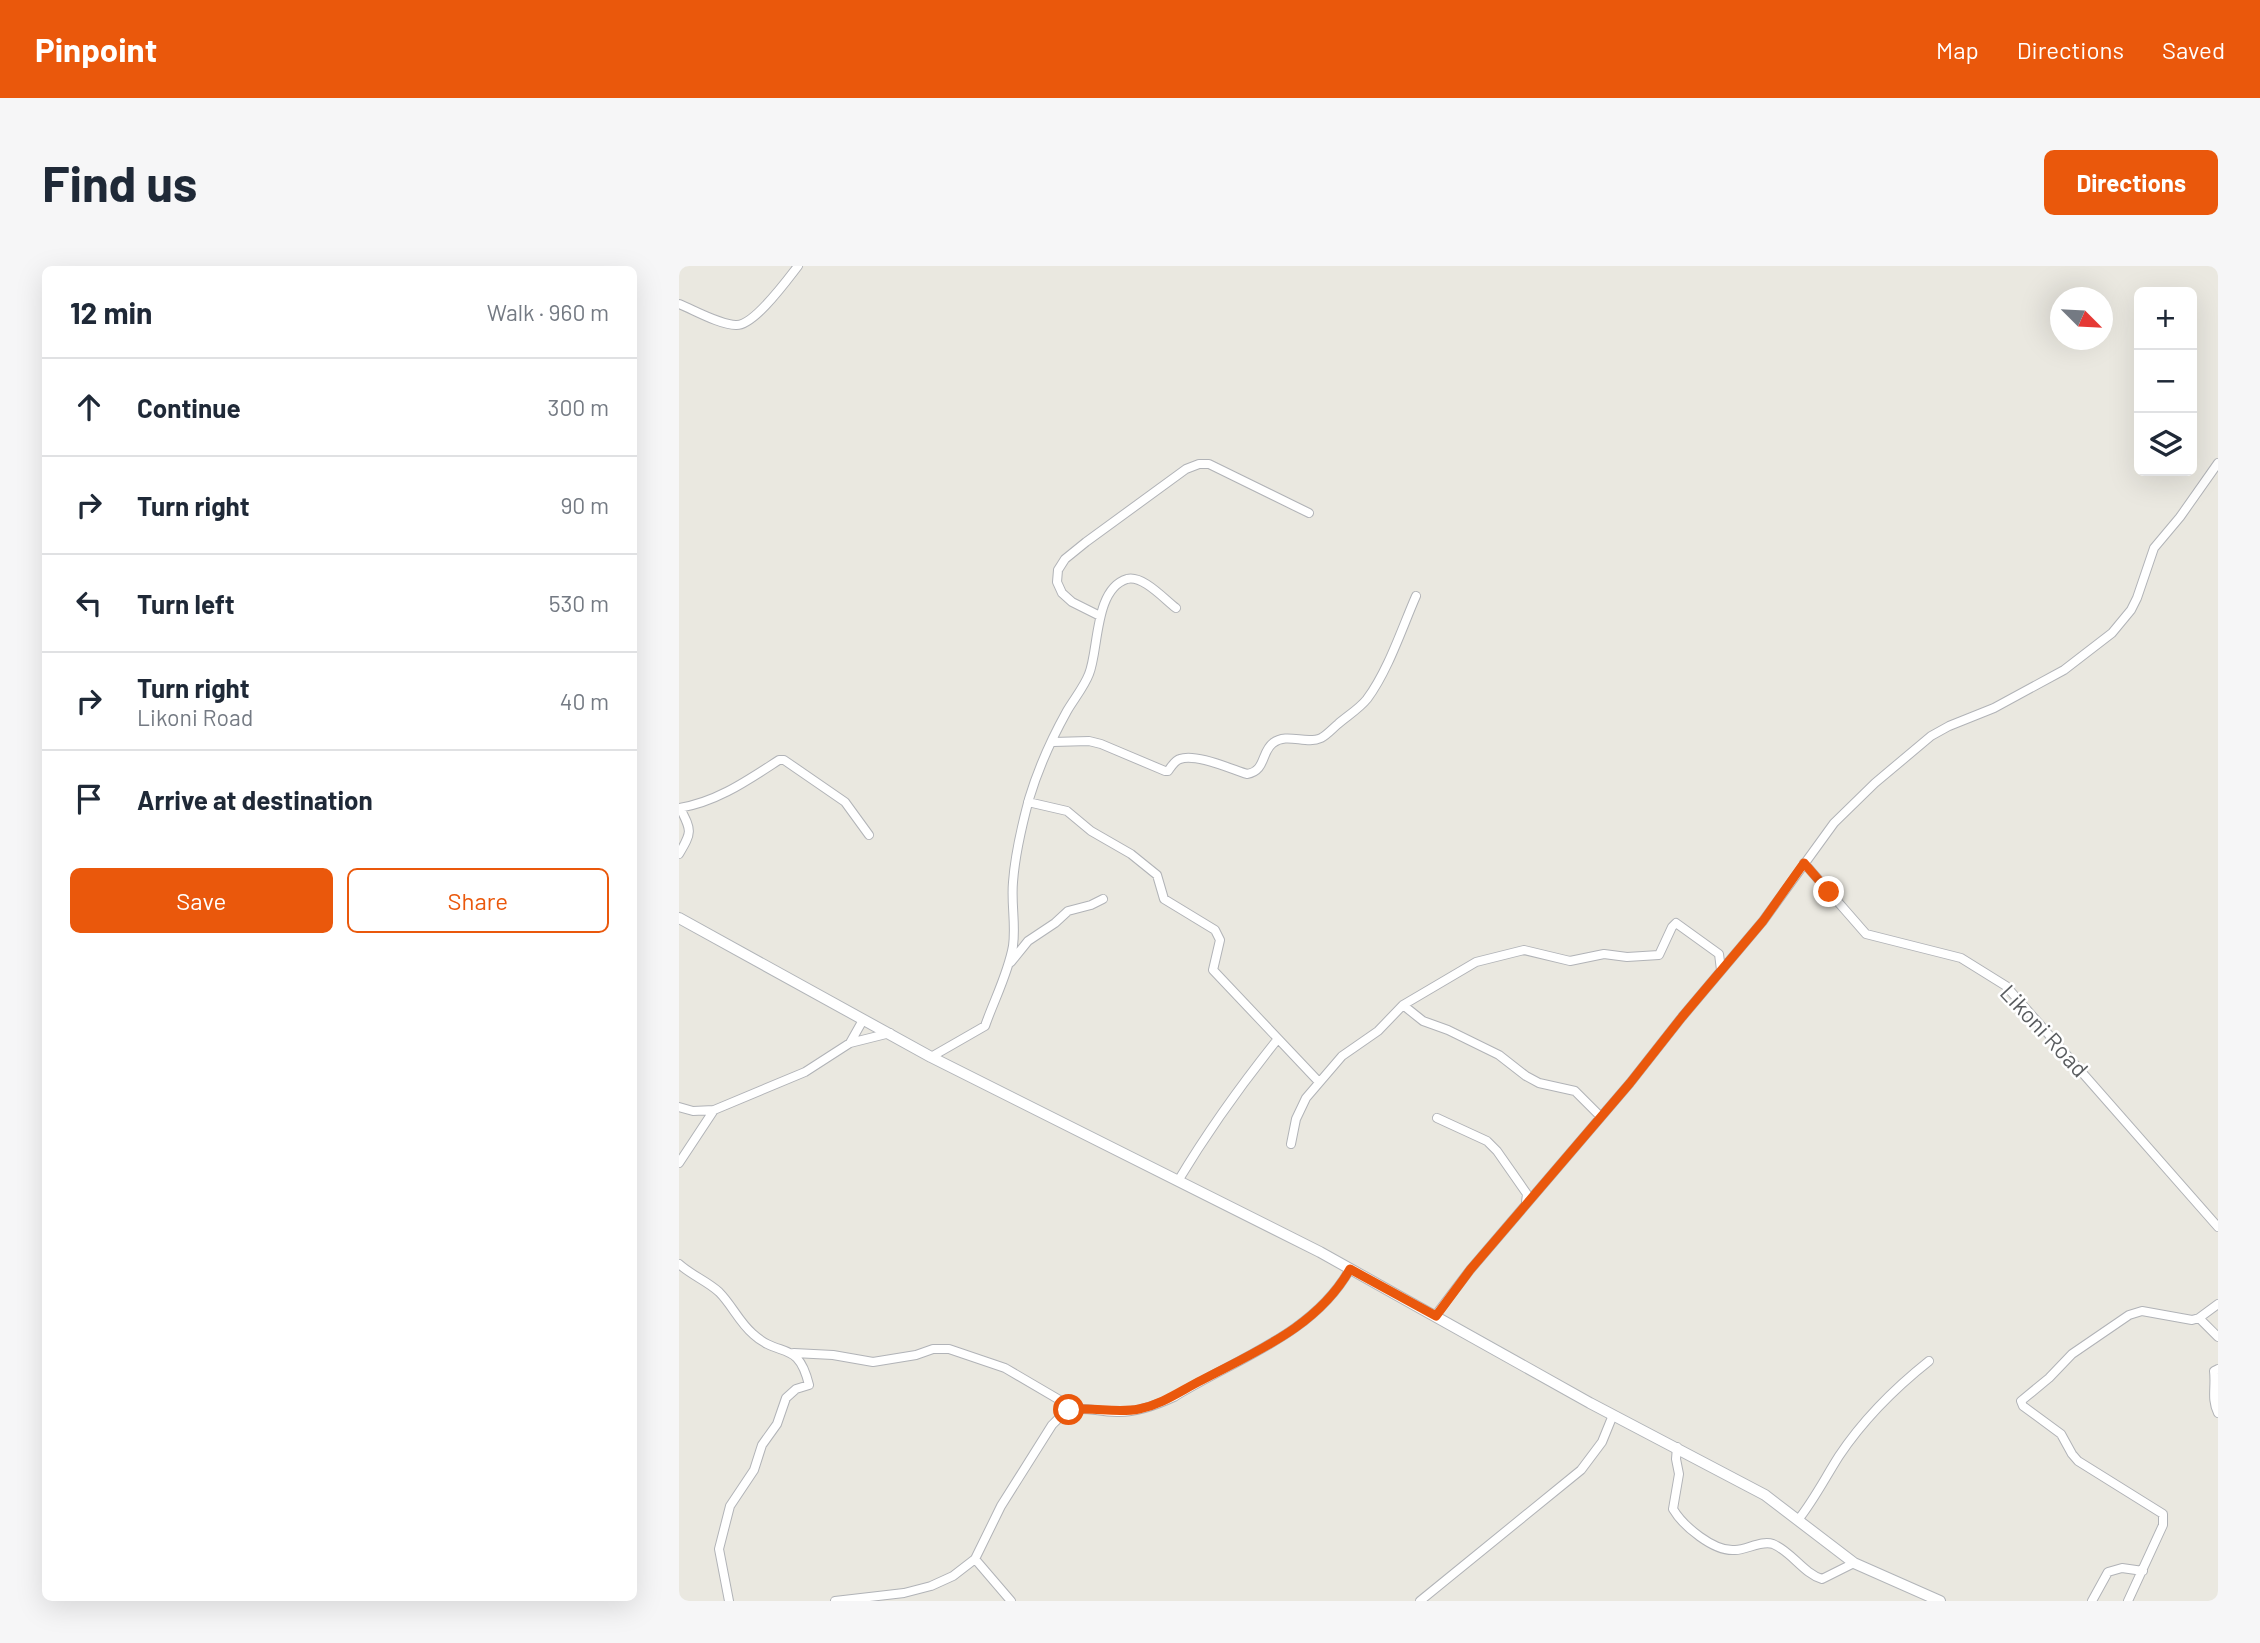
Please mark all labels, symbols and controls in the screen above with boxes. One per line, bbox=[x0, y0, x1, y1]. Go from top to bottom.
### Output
text: Pinpoint bbox=[35, 29, 157, 69]
text: Map bbox=[1936, 35, 1979, 64]
text: Directions bbox=[2017, 35, 2124, 64]
text: Saved bbox=[2162, 35, 2225, 64]
button: Directions bbox=[2044, 150, 2218, 215]
text: Find us bbox=[42, 153, 197, 212]
north arrow bbox=[2050, 287, 2113, 350]
map controls bbox=[2134, 287, 2197, 476]
button: + bbox=[2134, 287, 2197, 350]
text: 12 min bbox=[70, 294, 153, 330]
text: Walk · 960 m bbox=[487, 298, 609, 326]
button: − bbox=[2134, 350, 2197, 413]
icon: ahead bbox=[70, 388, 108, 426]
text: Continue bbox=[137, 392, 241, 423]
text: 300 m bbox=[548, 393, 609, 421]
button: layers bbox=[2134, 413, 2197, 476]
icon: right bbox=[70, 486, 108, 524]
text: Turn right bbox=[137, 490, 250, 521]
text: 90 m bbox=[560, 491, 609, 519]
icon: left bbox=[70, 584, 108, 622]
text: Turn left bbox=[137, 588, 235, 619]
text: 530 m bbox=[549, 589, 609, 617]
text: Turn right bbox=[137, 672, 250, 703]
icon: right bbox=[70, 682, 108, 720]
text: 40 m bbox=[560, 687, 609, 715]
text: Likoni Road bbox=[137, 703, 253, 731]
icon: arrive bbox=[70, 780, 108, 818]
text: Arrive at destination bbox=[137, 784, 373, 815]
button: Save bbox=[70, 868, 333, 933]
button: Share bbox=[347, 868, 609, 933]
route end bbox=[1813, 876, 1844, 907]
street label: Likoni Road bbox=[1995, 978, 2095, 1082]
route start bbox=[1053, 1394, 1084, 1425]

